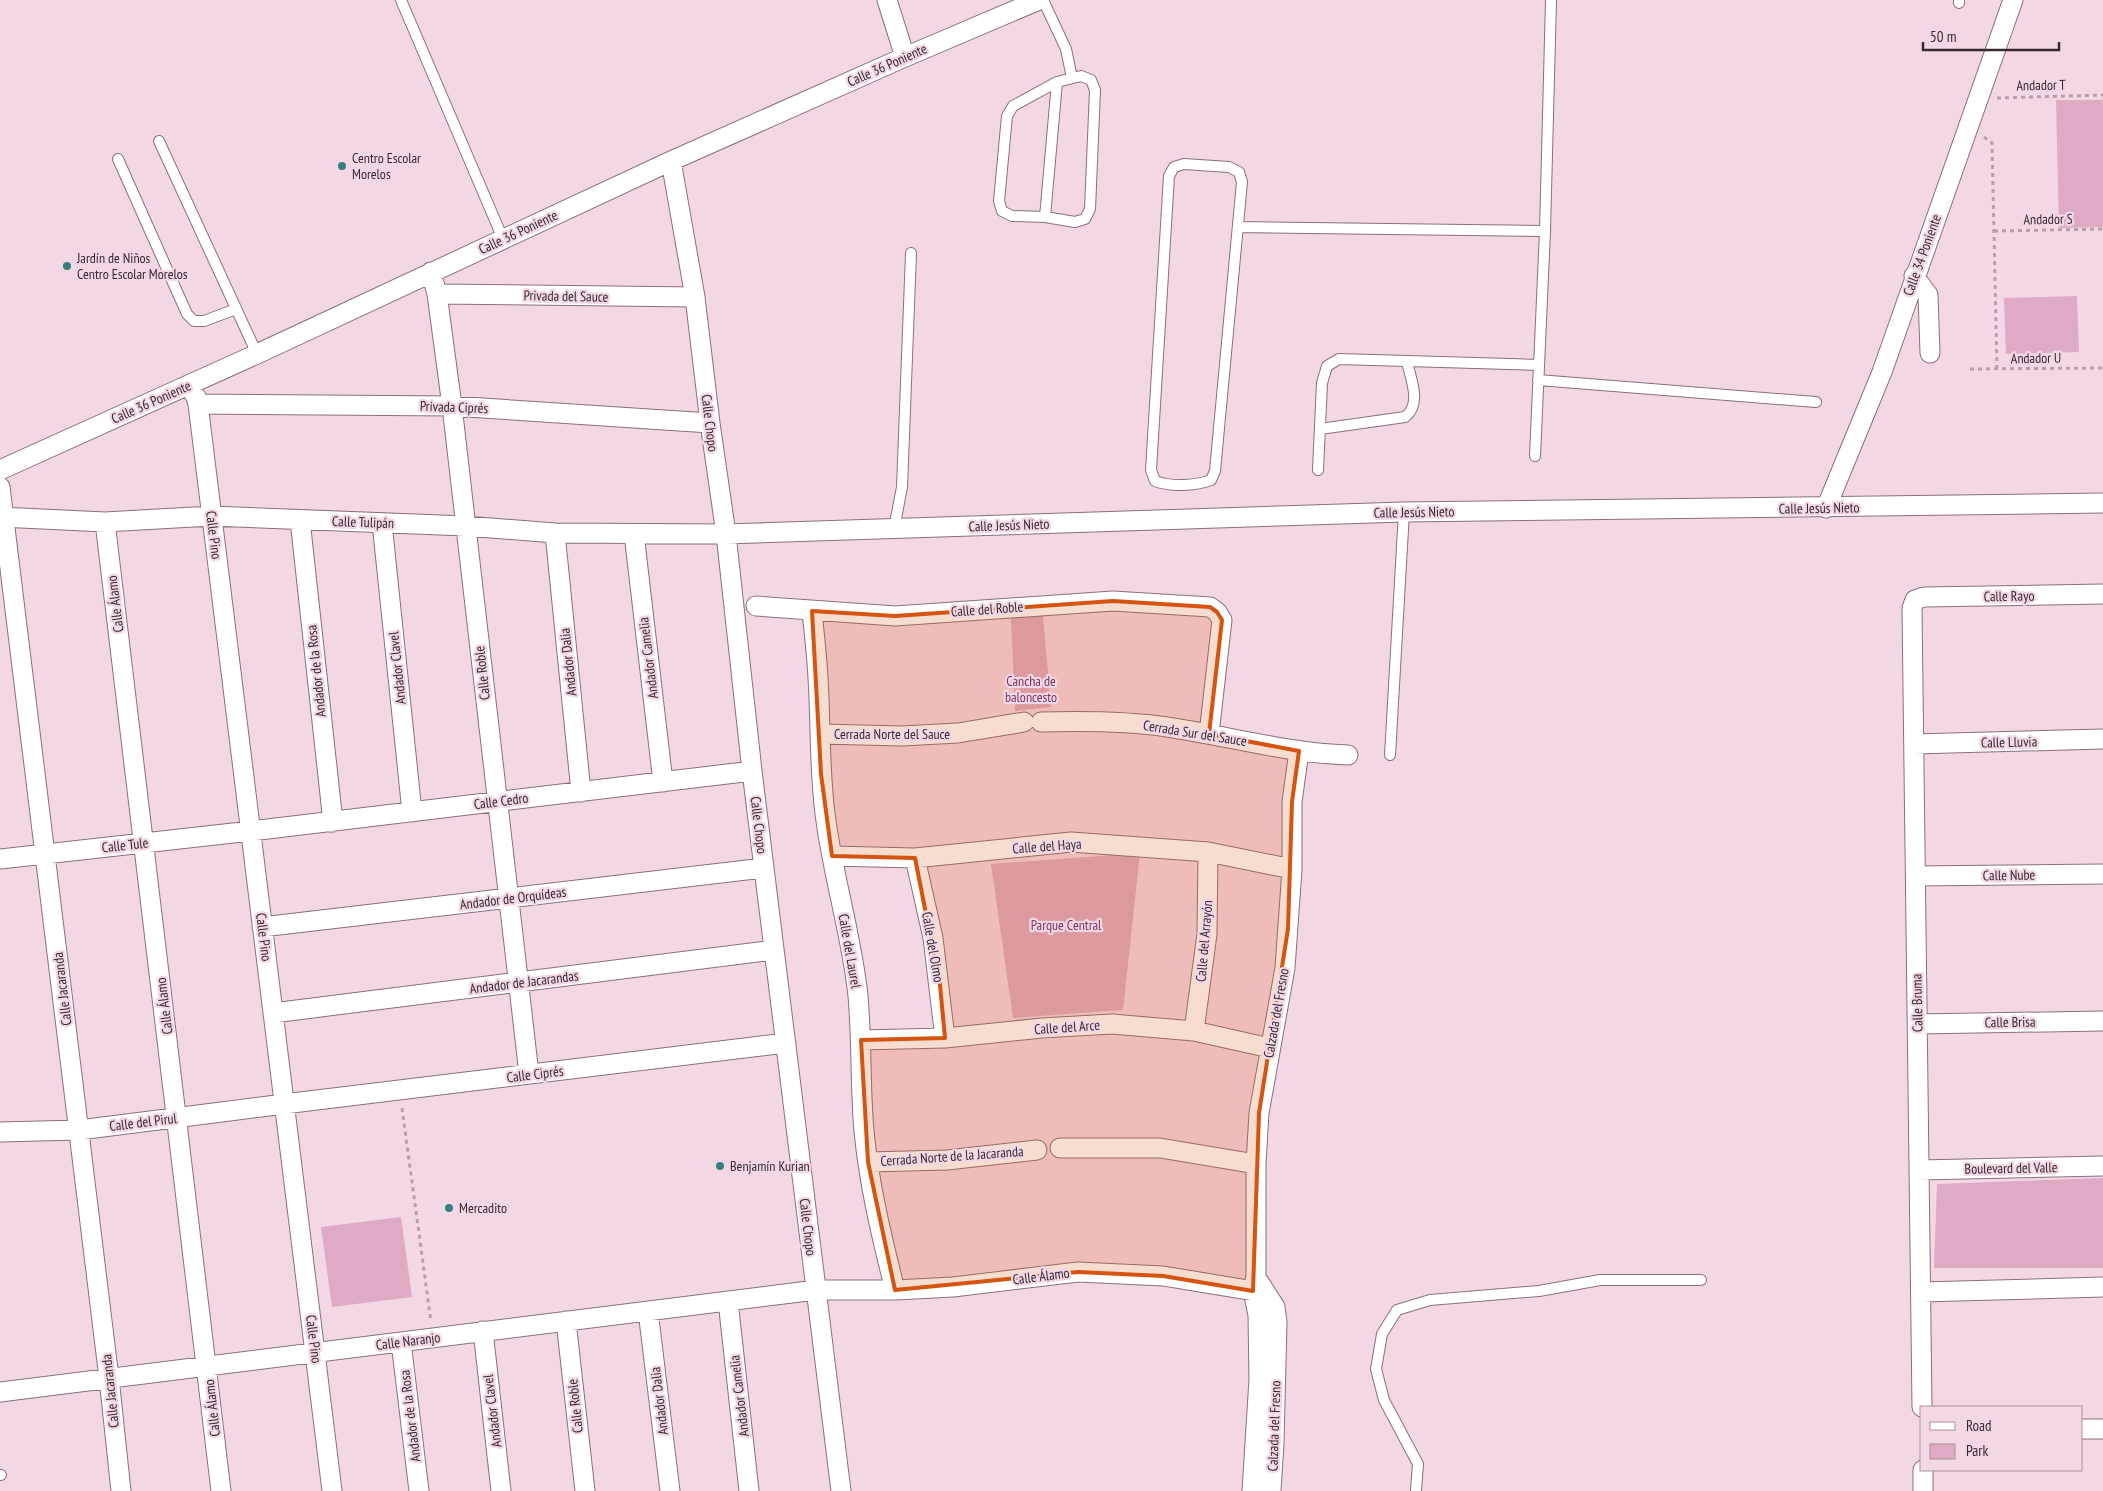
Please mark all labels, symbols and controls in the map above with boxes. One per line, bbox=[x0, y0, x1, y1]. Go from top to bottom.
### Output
scale bar bbox=[1923, 20, 2059, 52]
text: 50 m bbox=[1930, 27, 1956, 46]
street label: Calle 36 Poniente bbox=[844, 39, 930, 91]
street label: Andador T bbox=[2016, 76, 2067, 94]
place label: Centro Escolar Morelos bbox=[352, 149, 421, 183]
marker: Centro Escolar Morelos bbox=[336, 160, 348, 172]
street label: Calle 36 Poniente bbox=[476, 206, 561, 258]
street label: Andador S bbox=[2023, 210, 2073, 228]
street label: Calle 34 Poniente bbox=[1899, 212, 1945, 298]
place label: Jardín de Niños Centro Escolar Morelos bbox=[76, 249, 188, 283]
marker: Jardín de Niños Centro Escolar Morelos bbox=[61, 260, 73, 272]
street label: Privada del Sauce bbox=[523, 286, 609, 306]
street label: Andador U bbox=[2011, 349, 2061, 367]
street label: Calle 36 Poniente bbox=[108, 376, 194, 428]
street label: Calle Chopo bbox=[698, 393, 722, 453]
street label: Privada Ciprés bbox=[420, 397, 489, 417]
street label: Calle Jesús Nieto bbox=[1778, 498, 1860, 518]
street label: Calle Jesús Nieto bbox=[1373, 502, 1455, 522]
street label: Calle Pino bbox=[202, 510, 226, 560]
street label: Calle Tulipán bbox=[332, 512, 394, 532]
street label: Calle Jesús Nieto bbox=[968, 515, 1050, 535]
street label: Calle Álamo bbox=[103, 574, 127, 634]
street label: Calle Rayo bbox=[1983, 587, 2035, 605]
street label: Calle del Roble bbox=[950, 597, 1024, 621]
street label: Andador Camelia bbox=[634, 616, 662, 700]
street label: Andador de la Rosa bbox=[302, 624, 330, 718]
street label: Andador Dalia bbox=[555, 627, 581, 697]
street label: Andador Clavel bbox=[384, 630, 410, 705]
street label: Calle Roble bbox=[470, 645, 494, 701]
park label: Cancha de baloncesto bbox=[1005, 672, 1057, 706]
street label: Cerrada Sur del Sauce bbox=[1142, 716, 1248, 750]
street label: Cerrada Norte del Sauce bbox=[834, 725, 950, 743]
street label: Calle Lluvia bbox=[1981, 733, 2037, 751]
street label: Calle Cedro bbox=[473, 789, 529, 813]
street label: Calle Chopo bbox=[747, 795, 771, 855]
street label: Calle Tule bbox=[101, 834, 149, 856]
street label: Calle del Haya bbox=[1012, 835, 1082, 857]
street label: Calle Nube bbox=[1983, 866, 2036, 884]
street label: Andador de Orquídeas bbox=[459, 883, 567, 913]
street label: Calle del Arrayón bbox=[1191, 899, 1217, 983]
street label: Calle del Olmo bbox=[918, 910, 948, 984]
street label: Calle Pino bbox=[252, 912, 276, 962]
street label: Calle del Laurel bbox=[835, 912, 866, 990]
park label: Parque Central bbox=[1031, 916, 1102, 934]
street label: Calle Jacaranda bbox=[49, 951, 75, 1027]
street label: Andador de Jacarandas bbox=[468, 966, 580, 998]
street label: Calzada del Fresno bbox=[1259, 967, 1293, 1059]
street label: Calle Bruma bbox=[1907, 974, 1927, 1032]
street label: Calle Álamo bbox=[152, 976, 176, 1036]
street label: Calle Brisa bbox=[1984, 1013, 2036, 1031]
street label: Calle del Arce bbox=[1034, 1016, 1101, 1038]
street label: Calle Ciprés bbox=[506, 1062, 565, 1086]
street label: Calle del Pirul bbox=[108, 1109, 178, 1135]
street label: Cerrada Norte de la Jacaranda bbox=[880, 1142, 1024, 1170]
place label: Benjamín Kurian bbox=[730, 1157, 810, 1175]
street label: Boulevard del Valle bbox=[1964, 1158, 2058, 1178]
marker: Benjamín Kurian bbox=[714, 1160, 726, 1172]
street label: Calle Chopo bbox=[796, 1197, 820, 1257]
place label: Mercadito bbox=[459, 1199, 507, 1217]
marker: Mercadito bbox=[443, 1202, 455, 1214]
street label: Calle Álamo bbox=[1011, 1264, 1071, 1288]
street label: Calle Pino bbox=[302, 1314, 326, 1364]
street label: Calle Naranjo bbox=[375, 1328, 441, 1354]
street label: Calle Jacaranda bbox=[97, 1353, 123, 1429]
street label: Andador Camelia bbox=[725, 1354, 753, 1438]
street label: Andador Dalia bbox=[646, 1366, 672, 1436]
street label: Andador de la Rosa bbox=[395, 1369, 425, 1463]
street label: Andador Clavel bbox=[479, 1373, 505, 1448]
street label: Calle Roble bbox=[563, 1378, 587, 1434]
street label: Calle Álamo bbox=[200, 1379, 224, 1437]
street label: Calzada del Fresno bbox=[1263, 1380, 1285, 1472]
legend bbox=[1920, 1406, 2083, 1471]
text: Road bbox=[1966, 1416, 1992, 1435]
text: Park bbox=[1966, 1441, 1988, 1460]

